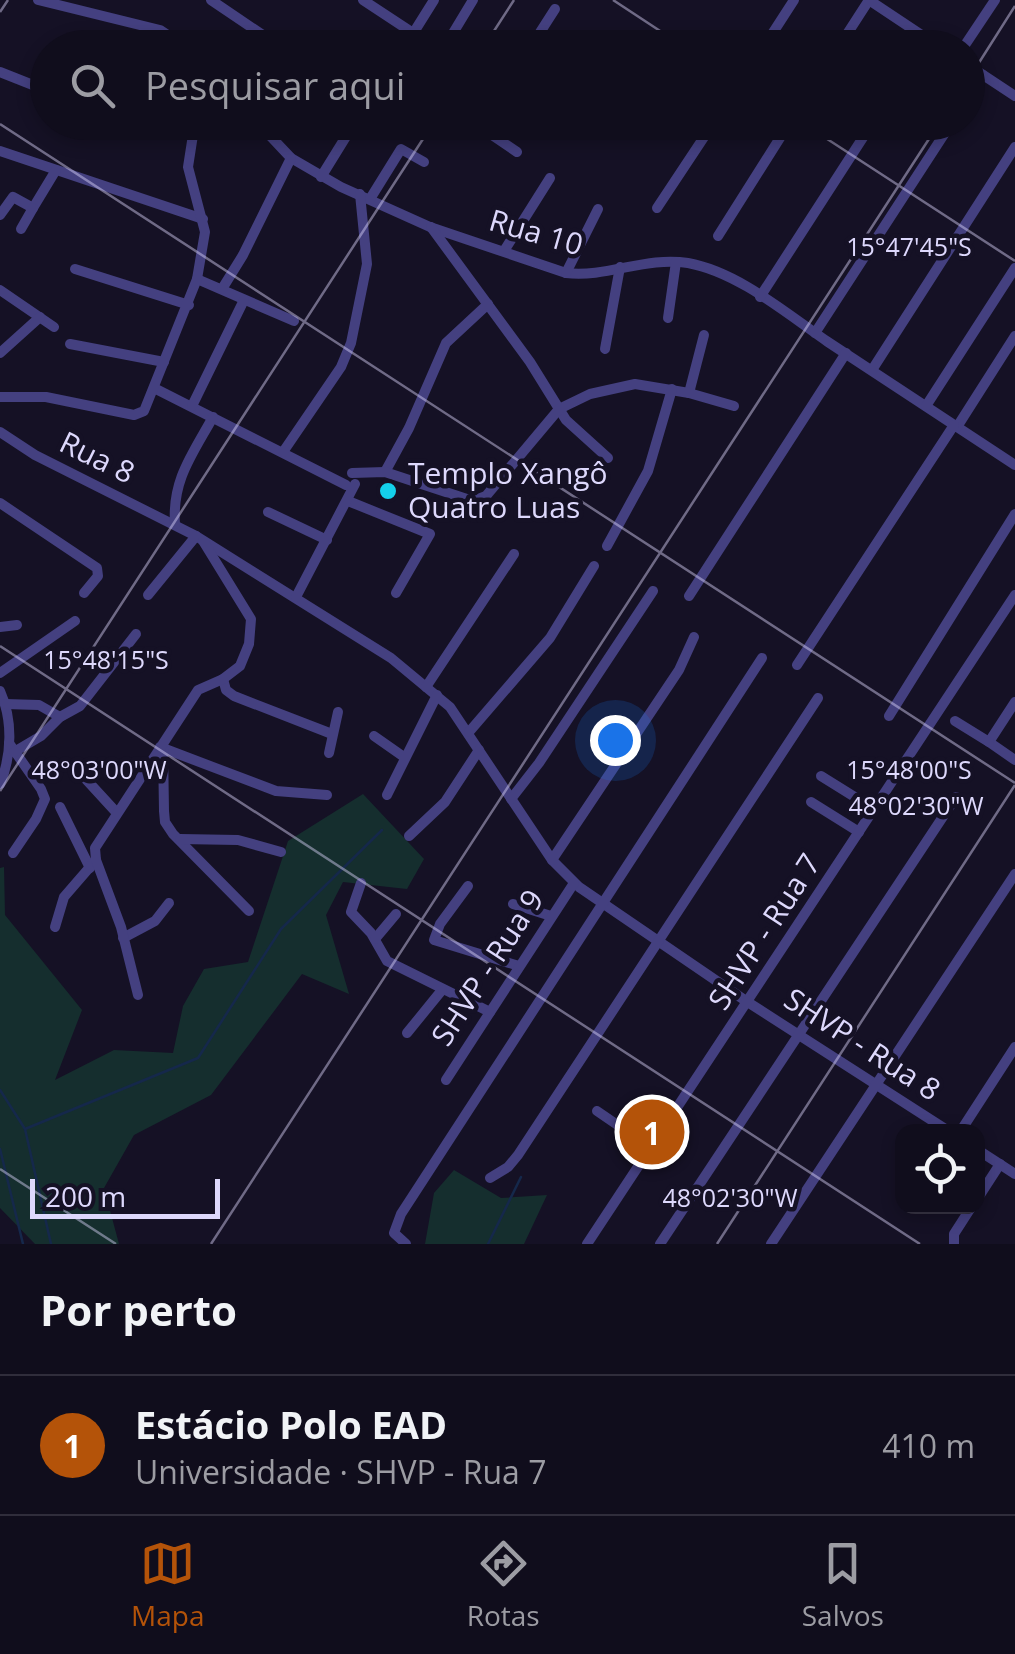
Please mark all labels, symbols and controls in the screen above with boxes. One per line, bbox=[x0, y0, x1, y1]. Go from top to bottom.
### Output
search box bbox=[30, 30, 985, 140]
icon: search bbox=[65, 58, 120, 113]
text: Pesquisar aqui bbox=[145, 59, 405, 111]
street label: Rua 10 bbox=[485, 199, 588, 264]
text: 15°47'45"S bbox=[846, 229, 972, 263]
street label: Rua 8 bbox=[53, 421, 142, 492]
place label: Templo Xangô Quatro Luas bbox=[408, 452, 608, 527]
marker: Templo Xangô Quatro Luas bbox=[377, 480, 399, 502]
text: 15°48'15"S bbox=[43, 642, 169, 676]
your location bbox=[590, 715, 641, 766]
text: 48°03'00"W bbox=[32, 752, 167, 786]
text: 15°48'00"S bbox=[846, 752, 972, 786]
text: 48°02'30"W bbox=[849, 788, 984, 822]
street label: SHVP - Rua 7 bbox=[698, 845, 829, 1017]
street label: SHVP - Rua 9 bbox=[421, 881, 552, 1053]
street label: SHVP - Rua 8 bbox=[777, 978, 949, 1109]
pin: 1 bbox=[620, 1094, 684, 1170]
map controls bbox=[895, 1124, 985, 1214]
button: locate bbox=[895, 1124, 985, 1214]
scale bar bbox=[30, 1174, 220, 1218]
text: 200 m bbox=[45, 1177, 126, 1215]
text: 48°02'30"W bbox=[663, 1180, 798, 1214]
text: Por perto bbox=[40, 1281, 237, 1338]
text: Estácio Polo EAD bbox=[135, 1398, 447, 1450]
text: 1 bbox=[63, 1424, 82, 1467]
text: 410 m bbox=[882, 1424, 975, 1467]
text: Universidade · SHVP - Rua 7 bbox=[135, 1450, 546, 1493]
tab: Mapa bbox=[131, 1536, 205, 1634]
tab: Rotas bbox=[467, 1536, 540, 1634]
tab: Salvos bbox=[802, 1536, 884, 1634]

